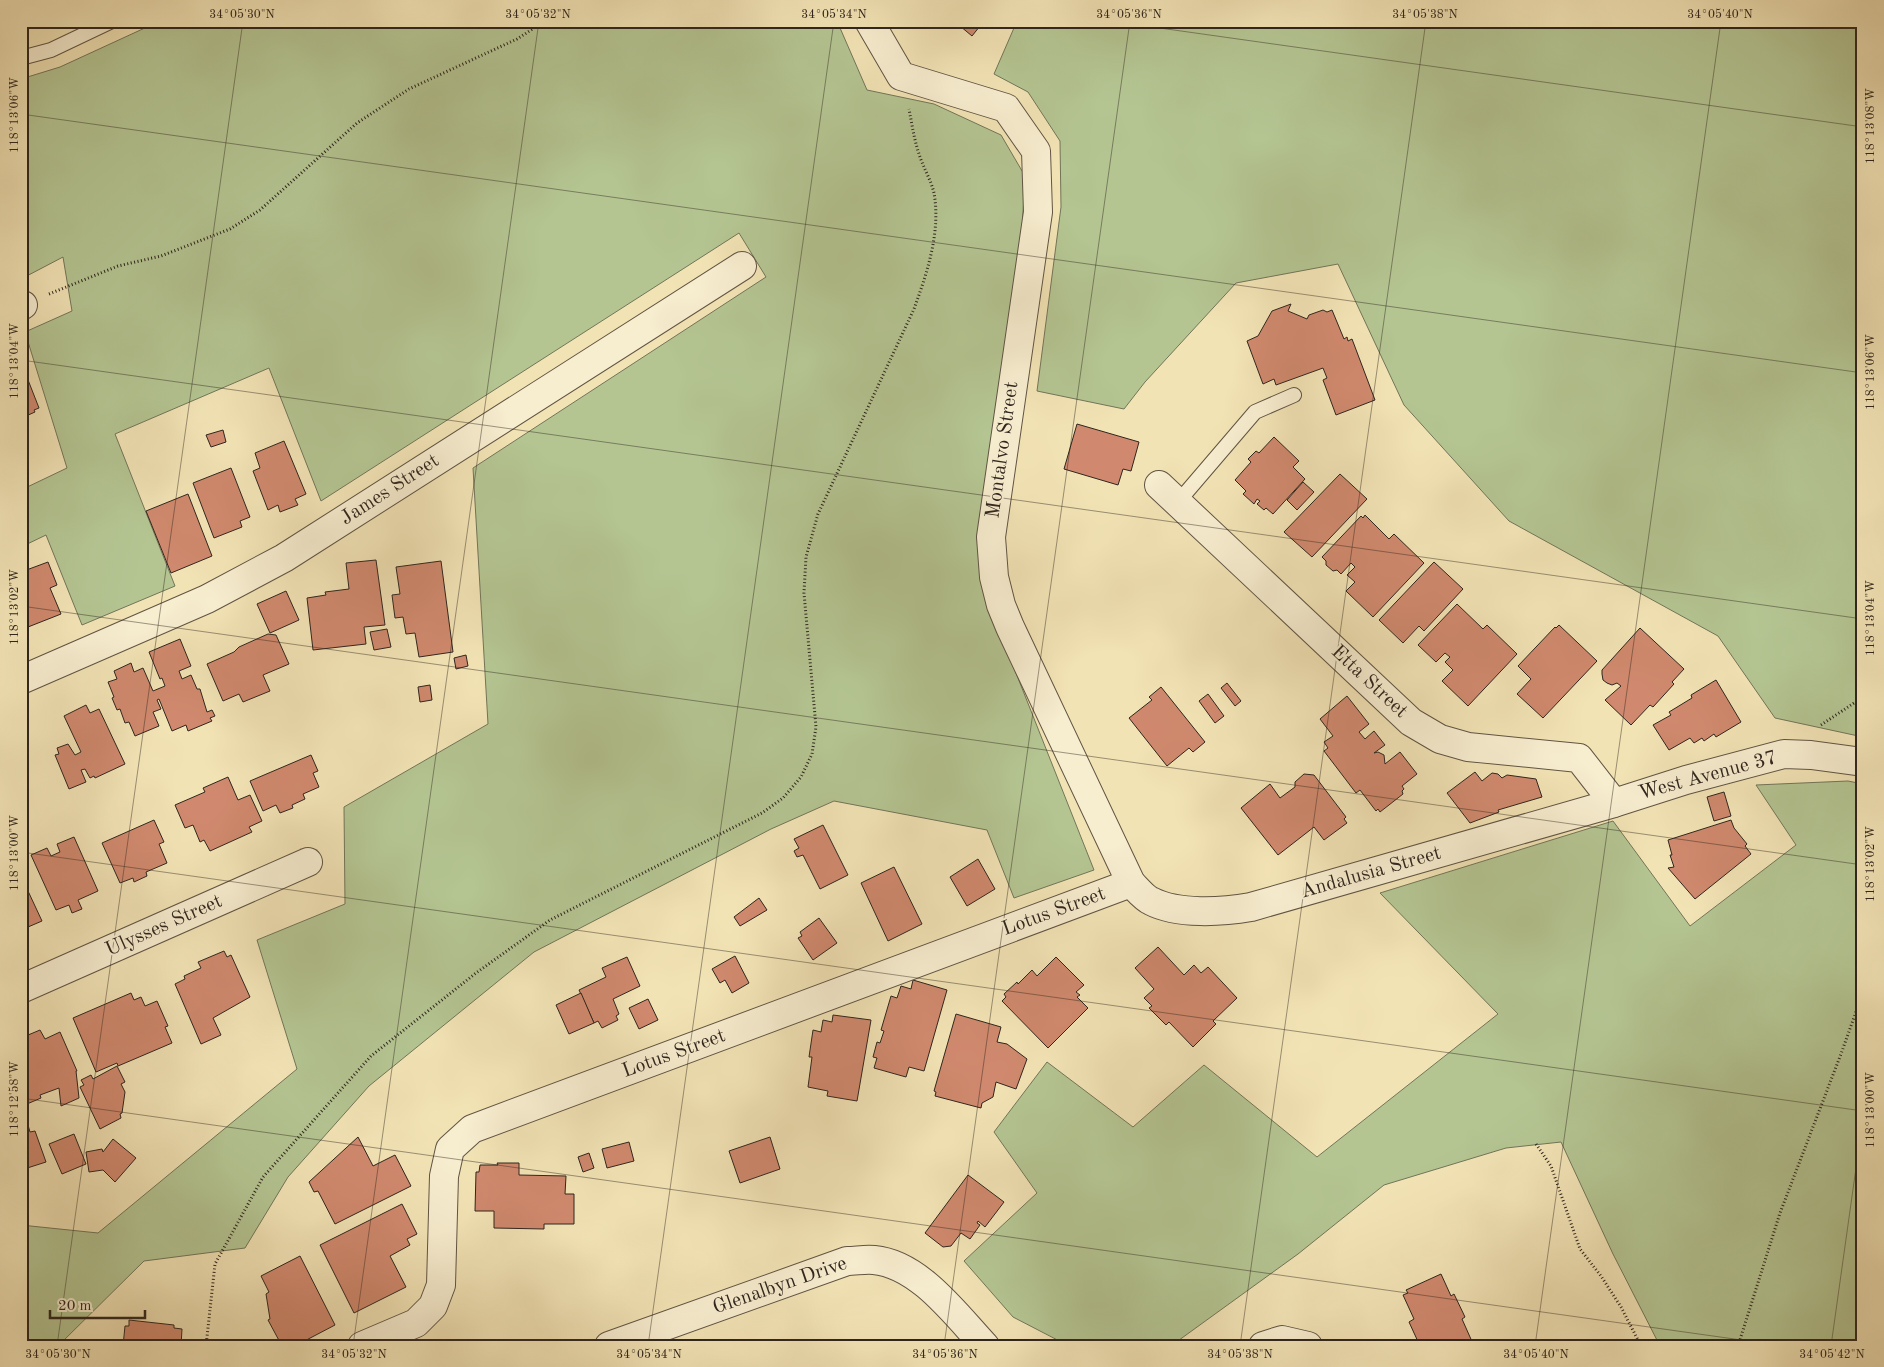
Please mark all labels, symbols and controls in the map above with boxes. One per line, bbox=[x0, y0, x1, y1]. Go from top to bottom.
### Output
text: 34°05'30"N bbox=[209, 8, 275, 21]
text: 34°05'32"N bbox=[505, 8, 571, 21]
text: 34°05'34"N bbox=[801, 8, 867, 21]
text: 34°05'36"N bbox=[1096, 8, 1162, 21]
text: 34°05'38"N bbox=[1392, 8, 1458, 21]
text: 34°05'40"N bbox=[1687, 8, 1753, 21]
text: 118°13'06"W bbox=[9, 77, 21, 153]
text: 118°13'08"W bbox=[1865, 88, 1877, 164]
text: 118°13'04"W bbox=[9, 323, 21, 399]
text: 118°13'06"W bbox=[1865, 334, 1877, 410]
street label: Montalvo Street bbox=[983, 380, 1023, 520]
street label: James Street bbox=[337, 451, 443, 529]
text: 118°13'02"W bbox=[9, 569, 21, 645]
text: 118°13'04"W bbox=[1865, 580, 1877, 656]
street label: Etta Street bbox=[1327, 642, 1411, 722]
street label: West Avenue 37 bbox=[1637, 748, 1779, 804]
text: 118°13'00"W bbox=[9, 815, 21, 891]
text: 118°13'02"W bbox=[1865, 826, 1877, 902]
street label: Andalusia Street bbox=[1299, 843, 1443, 903]
street label: Lotus Street bbox=[1000, 884, 1108, 940]
street label: Ulysses Street bbox=[103, 891, 225, 961]
street label: Lotus Street bbox=[620, 1026, 728, 1082]
text: 118°12'58"W bbox=[8, 1061, 21, 1137]
text: 118°13'00"W bbox=[1865, 1072, 1877, 1148]
street label: Glenalbyn Drive bbox=[710, 1254, 850, 1318]
scale bar bbox=[50, 1287, 145, 1319]
text: 20 m bbox=[58, 1299, 92, 1314]
text: 34°05'30"N bbox=[25, 1348, 91, 1361]
text: 34°05'32"N bbox=[321, 1348, 387, 1361]
text: 34°05'34"N bbox=[616, 1348, 682, 1361]
text: 34°05'36"N bbox=[912, 1348, 978, 1361]
text: 34°05'38"N bbox=[1207, 1348, 1273, 1361]
text: 34°05'40"N bbox=[1503, 1348, 1569, 1361]
text: 34°05'42"N bbox=[1799, 1348, 1865, 1361]

